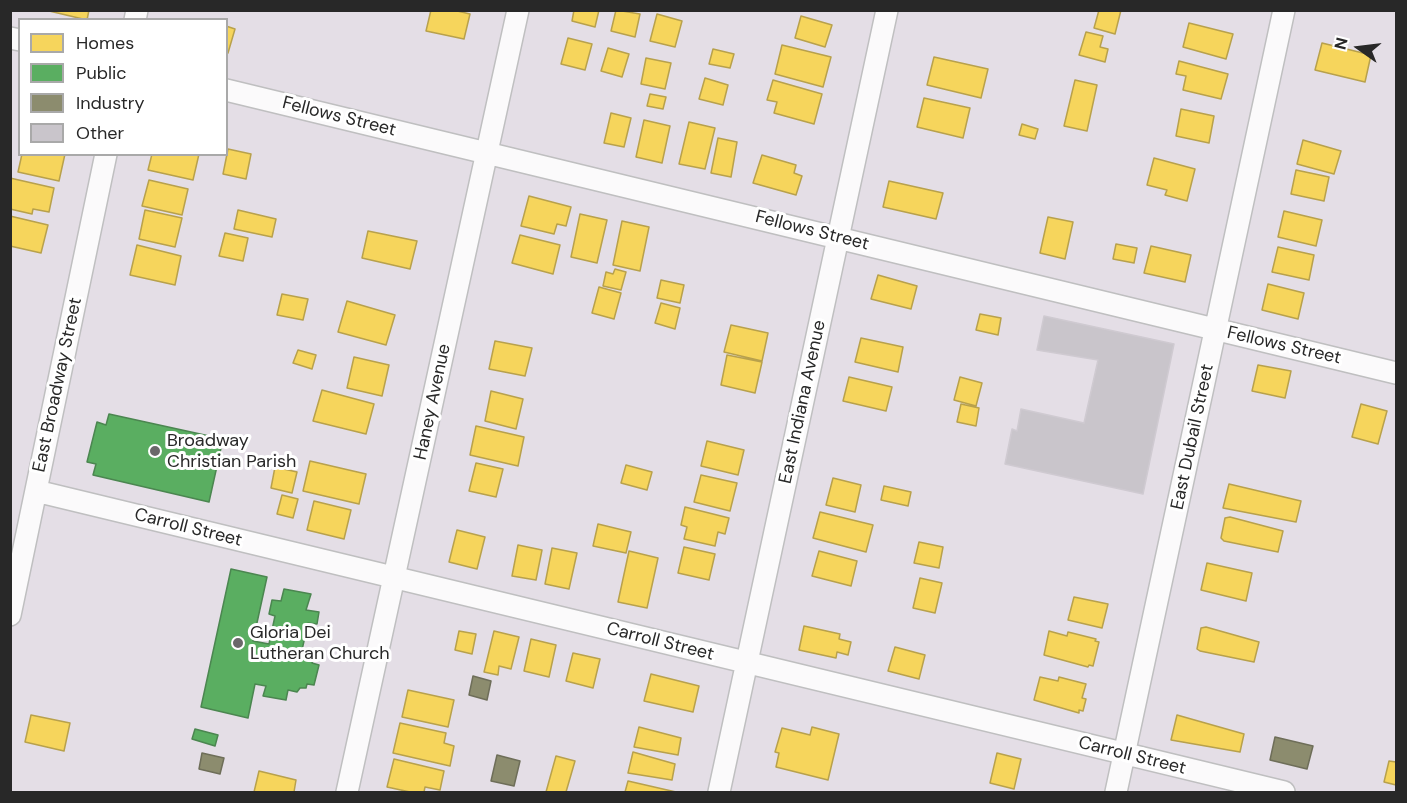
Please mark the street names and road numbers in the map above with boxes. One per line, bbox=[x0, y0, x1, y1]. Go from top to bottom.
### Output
street label: Fellows Street bbox=[280, 92, 398, 142]
street label: Fellows Street bbox=[753, 206, 871, 256]
street label: East Broadway Street bbox=[29, 296, 87, 474]
street label: East Indiana Avenue bbox=[775, 318, 831, 486]
street label: Fellows Street bbox=[1225, 322, 1343, 370]
street label: Haney Avenue bbox=[410, 342, 456, 462]
street label: East Dubail Street bbox=[1167, 362, 1219, 512]
street label: Carroll Street bbox=[132, 504, 244, 552]
street label: Carroll Street bbox=[604, 618, 716, 666]
street label: Carroll Street bbox=[1076, 732, 1188, 780]

